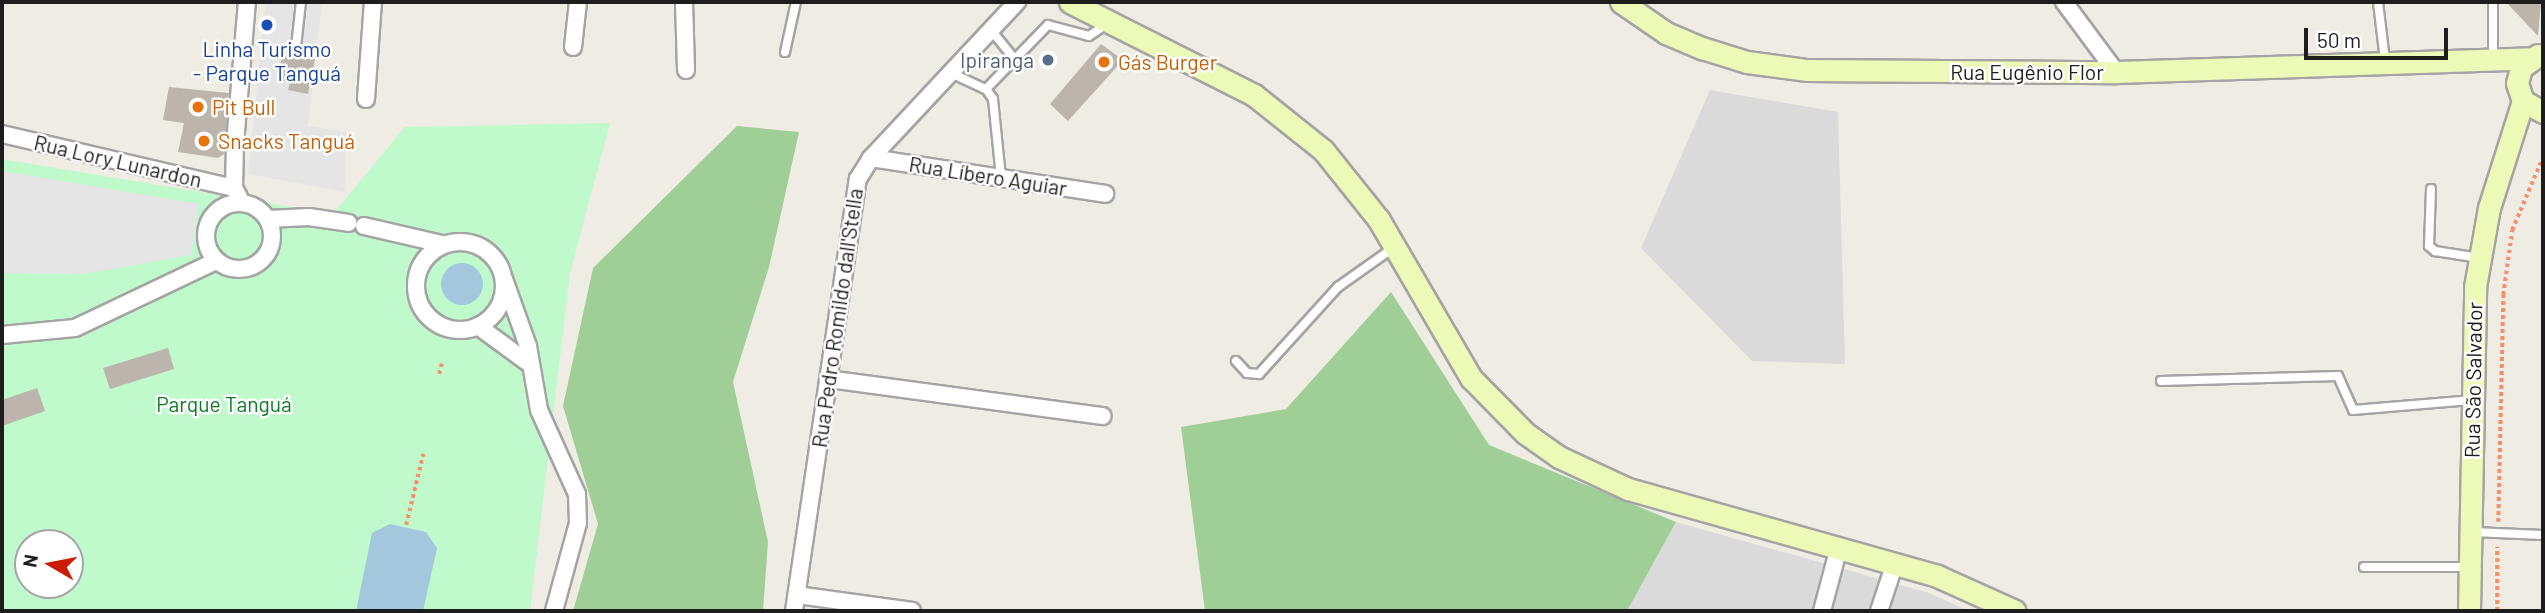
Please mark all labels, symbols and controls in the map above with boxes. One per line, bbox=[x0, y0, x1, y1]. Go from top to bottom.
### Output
scale bar bbox=[2307, 14, 2450, 58]
marker: Linha Turismo - Parque Tanguá bbox=[259, 17, 275, 33]
text: 50 m bbox=[2317, 27, 2361, 52]
place label: Linha Turismo - Parque Tanguá bbox=[193, 36, 341, 86]
place label: Ipiranga bbox=[960, 47, 1034, 73]
place label: Gás Burger bbox=[1118, 49, 1217, 75]
marker: Ipiranga bbox=[1040, 52, 1056, 68]
marker: Gás Burger bbox=[1096, 54, 1112, 70]
street label: Rua Eugênio Flor bbox=[1950, 59, 2104, 85]
place label: Pit Bull bbox=[212, 94, 275, 120]
marker: Pit Bull bbox=[190, 99, 206, 115]
place label: Snacks Tanguá bbox=[218, 128, 355, 154]
street label: Rua Lory Lunardon bbox=[32, 129, 204, 193]
marker: Snacks Tanguá bbox=[196, 133, 212, 149]
street label: Rua Líbero Aguiar bbox=[907, 151, 1069, 201]
street label: Rua Pedro Romildo dall'Stella bbox=[806, 187, 868, 449]
street label: Rua São Salvador bbox=[2459, 302, 2487, 458]
park label: Parque Tanguá bbox=[156, 391, 292, 417]
north arrow bbox=[14, 529, 84, 599]
text: N bbox=[17, 552, 42, 569]

